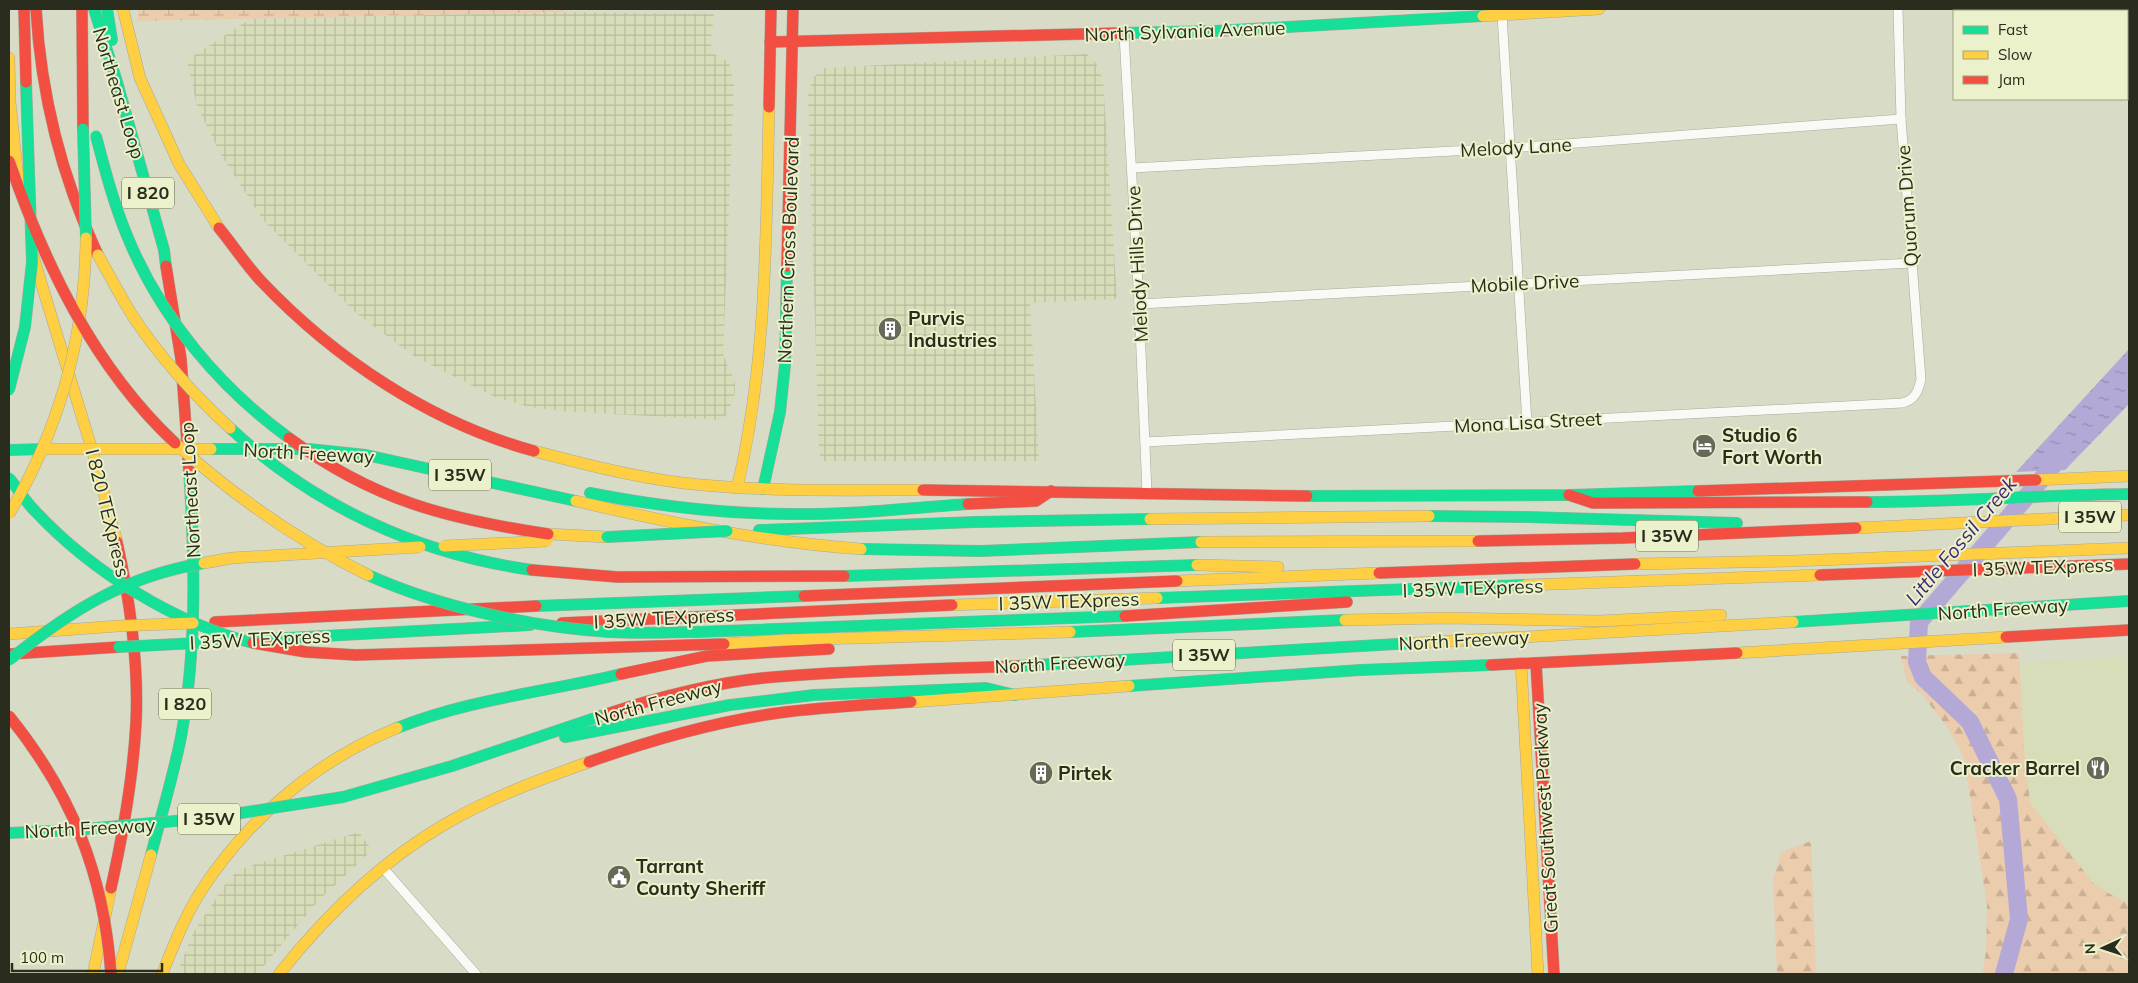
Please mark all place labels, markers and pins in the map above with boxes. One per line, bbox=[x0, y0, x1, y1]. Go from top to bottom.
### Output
place label: Purvis Industries bbox=[908, 306, 997, 352]
building icon: Purvis Industries bbox=[877, 316, 903, 342]
place label: Studio 6 Fort Worth bbox=[1722, 423, 1822, 469]
hotel icon: Studio 6 Fort Worth bbox=[1691, 433, 1717, 459]
restaurant icon: Cracker Barrel bbox=[2085, 755, 2111, 781]
place label: Cracker Barrel bbox=[1950, 756, 2080, 780]
building icon: Pirtek bbox=[1028, 760, 1054, 786]
place label: Pirtek bbox=[1058, 761, 1112, 785]
place label: Tarrant County Sheriff bbox=[636, 854, 766, 900]
public building icon: Tarrant County Sheriff bbox=[606, 864, 632, 890]

